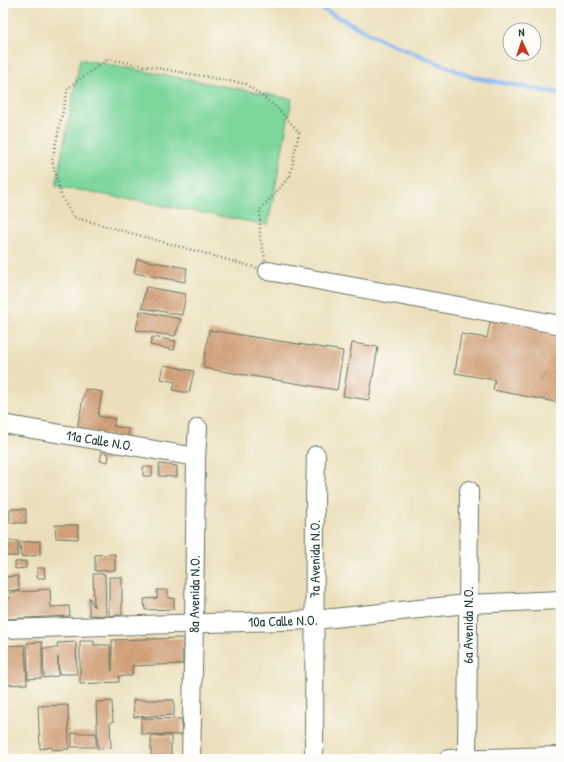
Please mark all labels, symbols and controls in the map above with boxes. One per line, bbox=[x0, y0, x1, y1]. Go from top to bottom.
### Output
north arrow bbox=[502, 22, 542, 62]
text: N bbox=[518, 25, 525, 39]
street label: 11a Calle N.O. bbox=[64, 425, 135, 455]
street label: 7a Avenida N.O. bbox=[305, 520, 324, 598]
street label: 8a Avenida N.O. bbox=[184, 555, 204, 633]
street label: 6a Avenida N.O. bbox=[458, 586, 477, 664]
street label: 10a Calle N.O. bbox=[248, 610, 318, 631]

